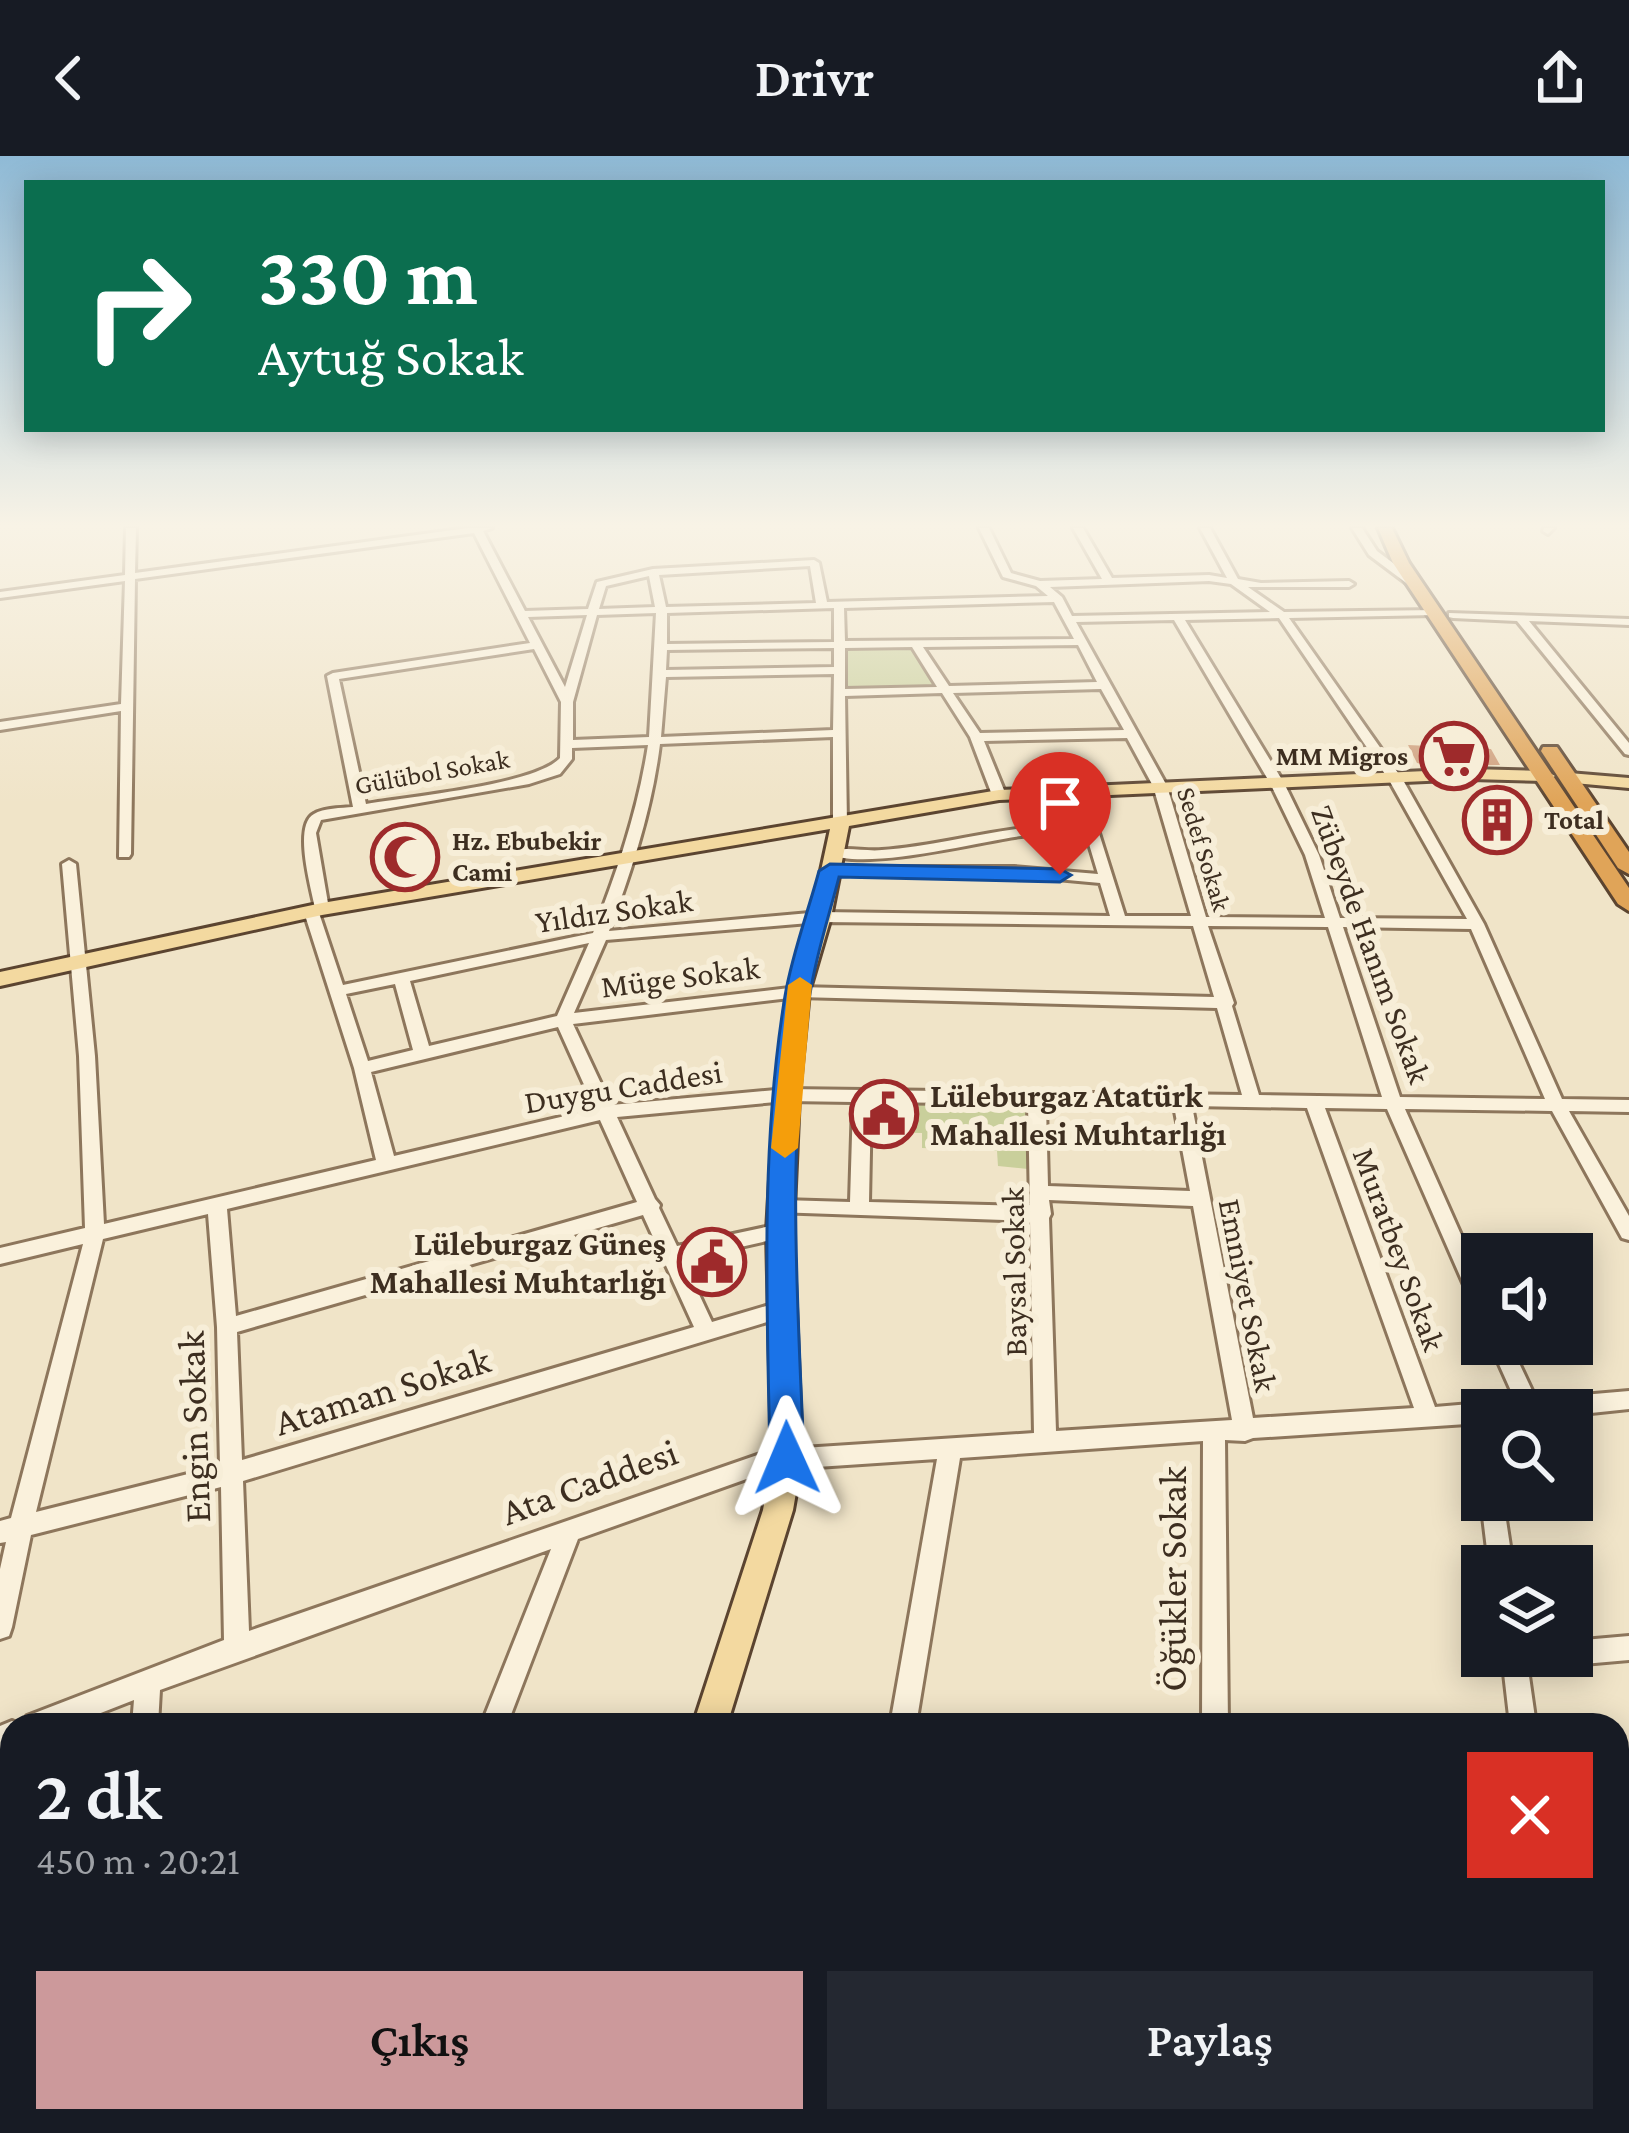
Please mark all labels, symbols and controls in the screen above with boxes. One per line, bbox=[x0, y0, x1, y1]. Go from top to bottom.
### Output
icon: back bbox=[36, 45, 102, 111]
icon: share bbox=[1527, 45, 1593, 111]
text: Drivr bbox=[755, 48, 874, 108]
icon: right bbox=[60, 228, 216, 384]
text: 330 m bbox=[258, 229, 478, 322]
text: Aytuğ Sokak bbox=[258, 327, 524, 387]
supermarket icon: MM Migros bbox=[1419, 721, 1489, 791]
place label: MM Migros bbox=[1276, 741, 1408, 771]
street label: Gülübol Sokak bbox=[352, 744, 512, 800]
pin bbox=[1009, 752, 1111, 875]
icon: arrive bbox=[1027, 770, 1093, 836]
street label: Sedef Sokak bbox=[1171, 784, 1237, 915]
building icon: Total bbox=[1462, 785, 1532, 855]
street label: Zübeyde Hanım Sokak bbox=[1304, 800, 1439, 1088]
place label: Total bbox=[1544, 805, 1604, 835]
mosque icon: Hz. Ebubekir Cami bbox=[370, 822, 440, 892]
place label: Hz. Ebubekir Cami bbox=[452, 826, 602, 887]
street label: Yıldız Sokak bbox=[533, 881, 695, 940]
street label: Müge Sokak bbox=[598, 948, 762, 1005]
street label: Duygu Caddesi bbox=[522, 1053, 725, 1120]
place label: Lüleburgaz Atatürk Mahallesi Muhtarlığı bbox=[930, 1077, 1227, 1152]
public building icon: Lüleburgaz Atatürk Mahallesi Muhtarlığı bbox=[849, 1079, 919, 1149]
street label: Muratbey Sokak bbox=[1346, 1143, 1453, 1356]
street label: Baysal Sokak bbox=[994, 1187, 1033, 1357]
street label: Emniyet Sokak bbox=[1212, 1195, 1285, 1395]
place label: Lüleburgaz Güneş Mahallesi Muhtarlığı bbox=[370, 1225, 666, 1300]
public building icon: Lüleburgaz Güneş Mahallesi Muhtarlığı bbox=[677, 1227, 747, 1297]
map controls bbox=[1461, 1233, 1593, 1677]
button: sound bbox=[1461, 1233, 1593, 1365]
street label: Engin Sokak bbox=[169, 1330, 219, 1524]
street label: Ataman Sokak bbox=[269, 1337, 495, 1444]
button: search bbox=[1461, 1389, 1593, 1521]
position arrow bbox=[724, 1395, 850, 1521]
street label: Ata Caddesi bbox=[495, 1430, 683, 1533]
street label: Öğükler Sokak bbox=[1151, 1466, 1195, 1692]
button: layers bbox=[1461, 1545, 1593, 1677]
button: close bbox=[1467, 1752, 1593, 1878]
text: 2 dk bbox=[36, 1754, 162, 1834]
text: 450 m · 20:21 bbox=[36, 1839, 240, 1882]
button: Çıkış bbox=[36, 1971, 803, 2109]
button: Paylaş bbox=[827, 1971, 1593, 2109]

